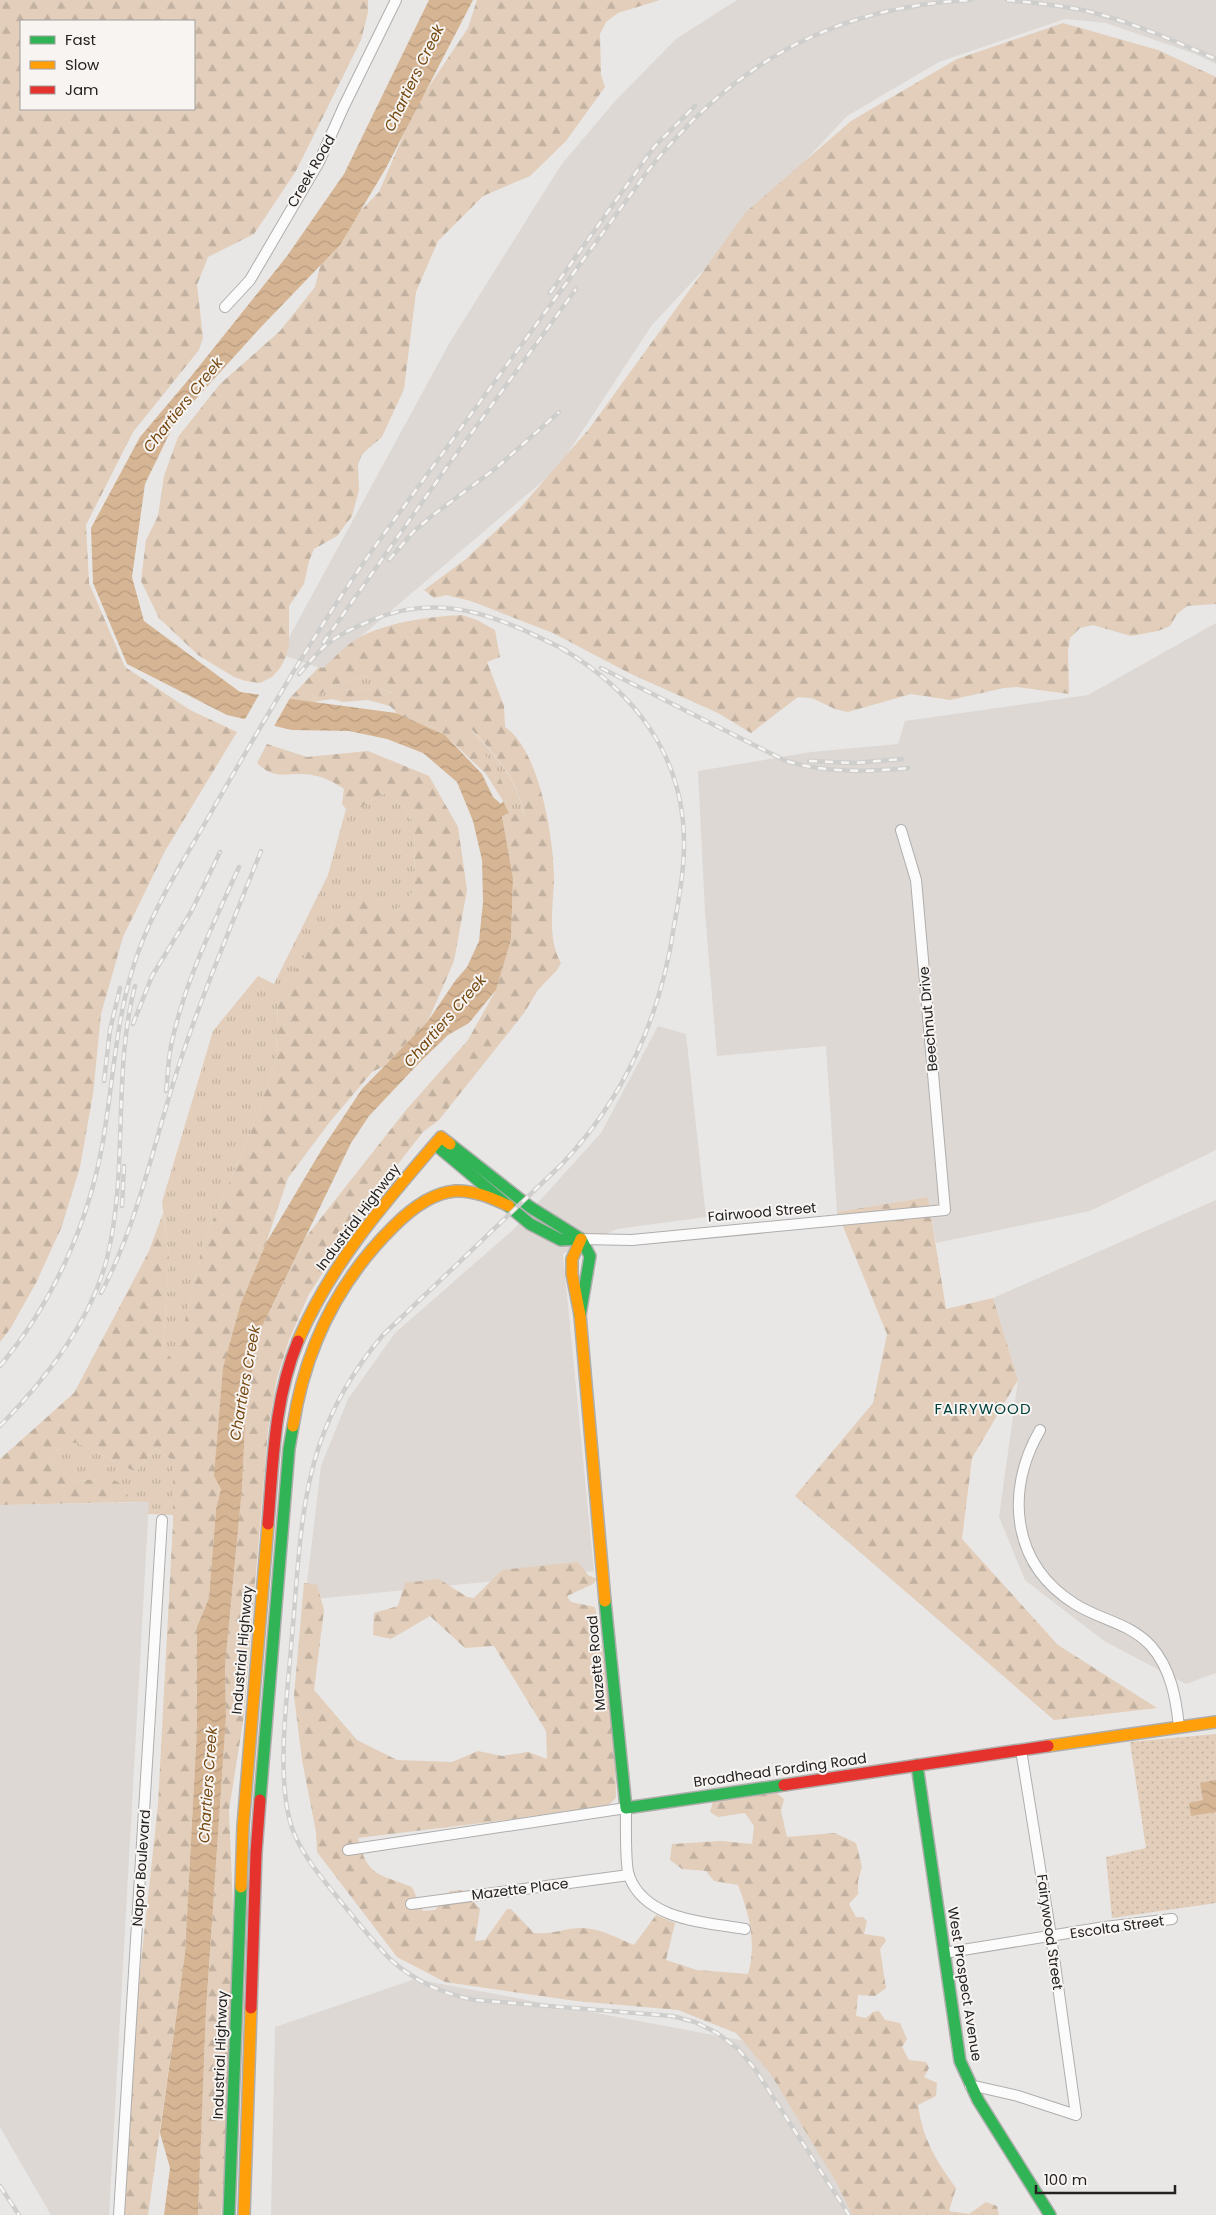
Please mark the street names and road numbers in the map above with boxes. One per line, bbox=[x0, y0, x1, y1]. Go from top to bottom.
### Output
street label: Creek Road bbox=[282, 131, 340, 211]
street label: Beechnut Drive bbox=[913, 965, 943, 1072]
street label: Industrial Highway bbox=[311, 1159, 405, 1275]
street label: Fairwood Street bbox=[707, 1197, 817, 1227]
street label: Industrial Highway bbox=[226, 1585, 258, 1715]
street label: Mazette Road bbox=[582, 1615, 610, 1711]
street label: Broadhead Fording Road bbox=[692, 1748, 868, 1792]
street label: Napor Boulevard bbox=[127, 1809, 155, 1927]
street label: Mazette Place bbox=[470, 1873, 570, 1905]
street label: Fairywood Street bbox=[1032, 1873, 1068, 1991]
street label: West Prospect Avenue bbox=[943, 1905, 987, 2063]
street label: Escolta Street bbox=[1069, 1911, 1165, 1943]
street label: Industrial Highway bbox=[208, 1990, 232, 2120]

